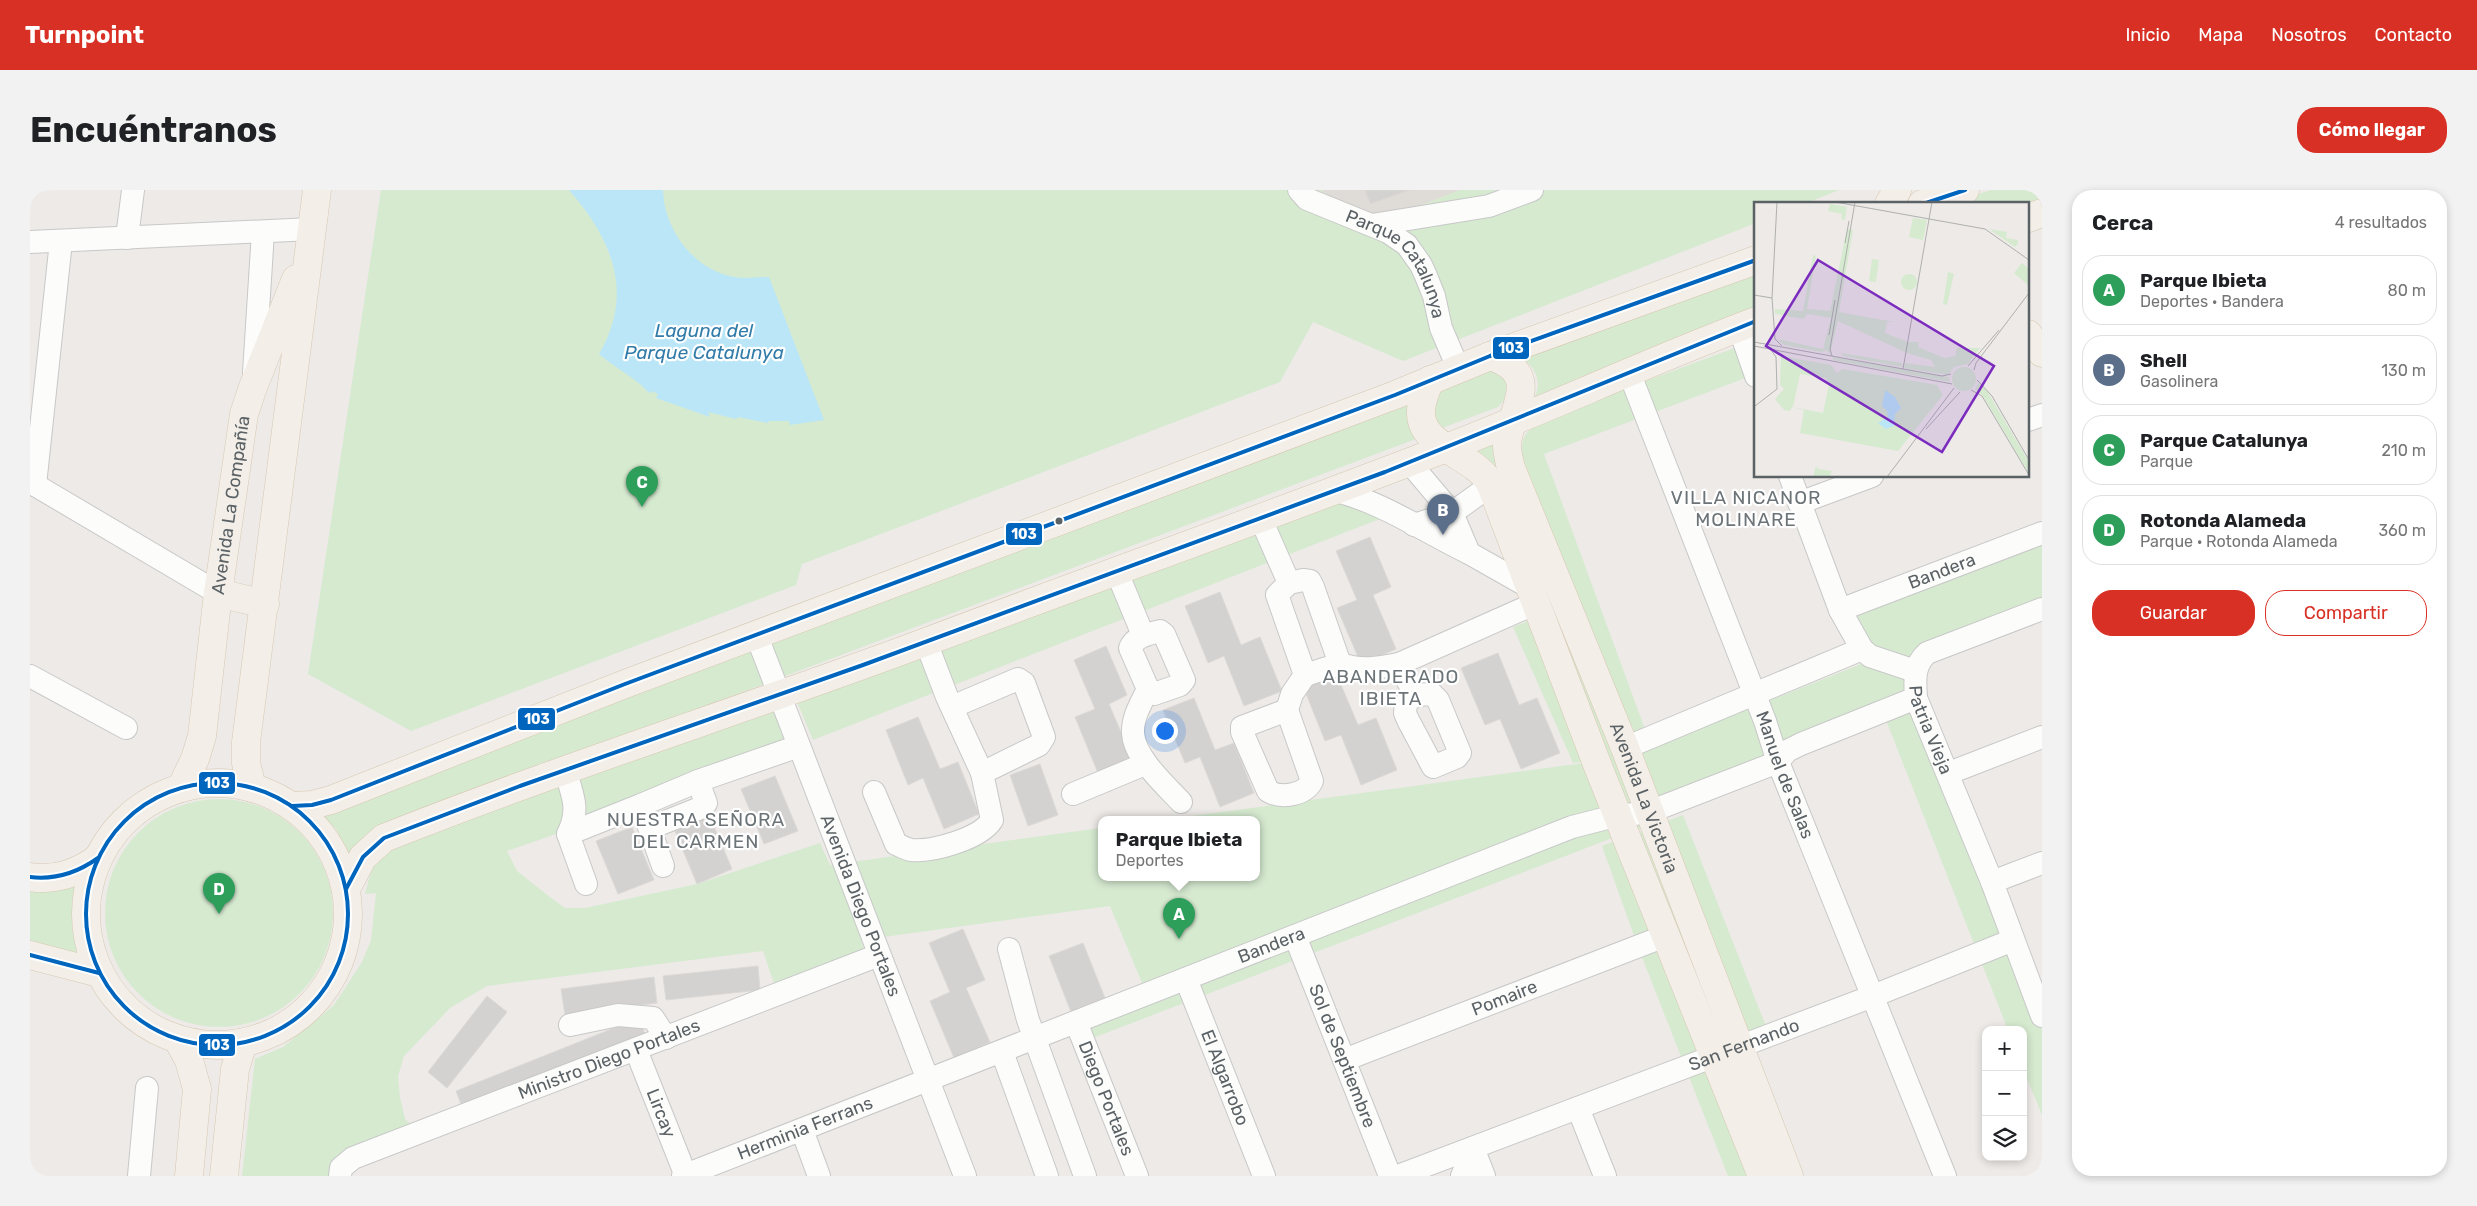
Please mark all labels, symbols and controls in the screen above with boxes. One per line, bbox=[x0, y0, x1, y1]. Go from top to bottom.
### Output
text: Turnpoint bbox=[25, 21, 144, 49]
text: Inicio bbox=[2125, 24, 2170, 46]
text: Mapa bbox=[2198, 24, 2243, 46]
text: Nosotros bbox=[2271, 24, 2347, 46]
text: Contacto bbox=[2375, 24, 2452, 46]
button: Cómo llegar bbox=[2297, 107, 2447, 153]
text: Encuéntranos bbox=[30, 109, 277, 151]
inset map bbox=[1754, 202, 2030, 478]
street label: Parque Catalunya bbox=[1342, 205, 1450, 320]
text: Cerca bbox=[2092, 210, 2153, 235]
text: 4 resultados bbox=[2335, 213, 2427, 232]
text: Parque Ibieta bbox=[2140, 269, 2267, 292]
text: A bbox=[2103, 281, 2115, 300]
text: 80 m bbox=[2388, 281, 2426, 300]
text: Deportes · Bandera bbox=[2140, 292, 2284, 311]
water label: Laguna del Parque Catalunya bbox=[624, 319, 784, 364]
line badge: 103 bbox=[1492, 336, 1530, 360]
text: 103 bbox=[1498, 340, 1524, 357]
text: Shell bbox=[2140, 349, 2187, 372]
text: B bbox=[2103, 361, 2115, 380]
text: 130 m bbox=[2381, 361, 2426, 380]
text: Gasolinera bbox=[2140, 372, 2218, 391]
street label: Avenida La Compañía bbox=[207, 414, 255, 596]
text: Parque Catalunya bbox=[2140, 429, 2308, 452]
text: C bbox=[2103, 441, 2115, 460]
text: 210 m bbox=[2381, 441, 2426, 460]
text: Parque bbox=[2140, 452, 2193, 471]
pin: C bbox=[626, 466, 658, 507]
district label: VILLA NICANOR MOLINARE bbox=[1670, 486, 1822, 531]
pin: B bbox=[1427, 494, 1459, 535]
text: Rotonda Alameda bbox=[2140, 509, 2306, 532]
unlabelled marker bbox=[1054, 516, 1064, 526]
text: D bbox=[2103, 521, 2115, 540]
text: 360 m bbox=[2378, 521, 2426, 540]
line badge: 103 bbox=[1005, 522, 1043, 546]
text: 103 bbox=[1011, 526, 1037, 543]
text: Parque · Rotonda Alameda bbox=[2140, 532, 2338, 551]
street label: Bandera bbox=[1905, 548, 1979, 594]
button: Guardar bbox=[2092, 590, 2255, 636]
button: Compartir bbox=[2265, 590, 2427, 636]
district label: ABANDERADO IBIETA bbox=[1323, 665, 1459, 710]
street label: Patria Vieja bbox=[1904, 685, 1957, 778]
line badge: 103 bbox=[517, 707, 556, 731]
street label: Manuel de Salas bbox=[1751, 708, 1819, 842]
text: 103 bbox=[524, 711, 550, 728]
your location bbox=[1152, 718, 1178, 744]
street label: Avenida La Victoria bbox=[1605, 719, 1683, 877]
line badge: 103 bbox=[198, 771, 236, 795]
text: 103 bbox=[204, 775, 230, 792]
district label: NUESTRA SEÑORA DEL CARMEN bbox=[607, 808, 785, 853]
street label: Avenida Diego Portales bbox=[816, 811, 906, 1000]
popup bbox=[1098, 816, 1260, 881]
text: Parque Ibieta bbox=[1116, 828, 1242, 851]
text: Deportes bbox=[1116, 851, 1184, 870]
pin: D bbox=[203, 873, 235, 914]
pin: A bbox=[1163, 898, 1195, 939]
street label: Bandera bbox=[1235, 922, 1308, 968]
street label: Pomaire bbox=[1468, 975, 1541, 1021]
street label: Sol de Septiembre bbox=[1304, 981, 1381, 1131]
street label: Ministro Diego Portales bbox=[515, 1014, 703, 1104]
street label: San Fernando bbox=[1686, 1014, 1802, 1076]
street label: El Algarrobo bbox=[1196, 1026, 1254, 1129]
map controls bbox=[1982, 1026, 2027, 1161]
button: + bbox=[1982, 1026, 2027, 1071]
line badge: 103 bbox=[198, 1033, 236, 1057]
text: 103 bbox=[204, 1037, 230, 1054]
street label: Diego Portales bbox=[1074, 1038, 1139, 1159]
button: − bbox=[1982, 1071, 2027, 1116]
street label: Lircay bbox=[641, 1086, 681, 1141]
street label: Herminia Ferrans bbox=[734, 1092, 876, 1165]
button: layers bbox=[1982, 1116, 2027, 1161]

